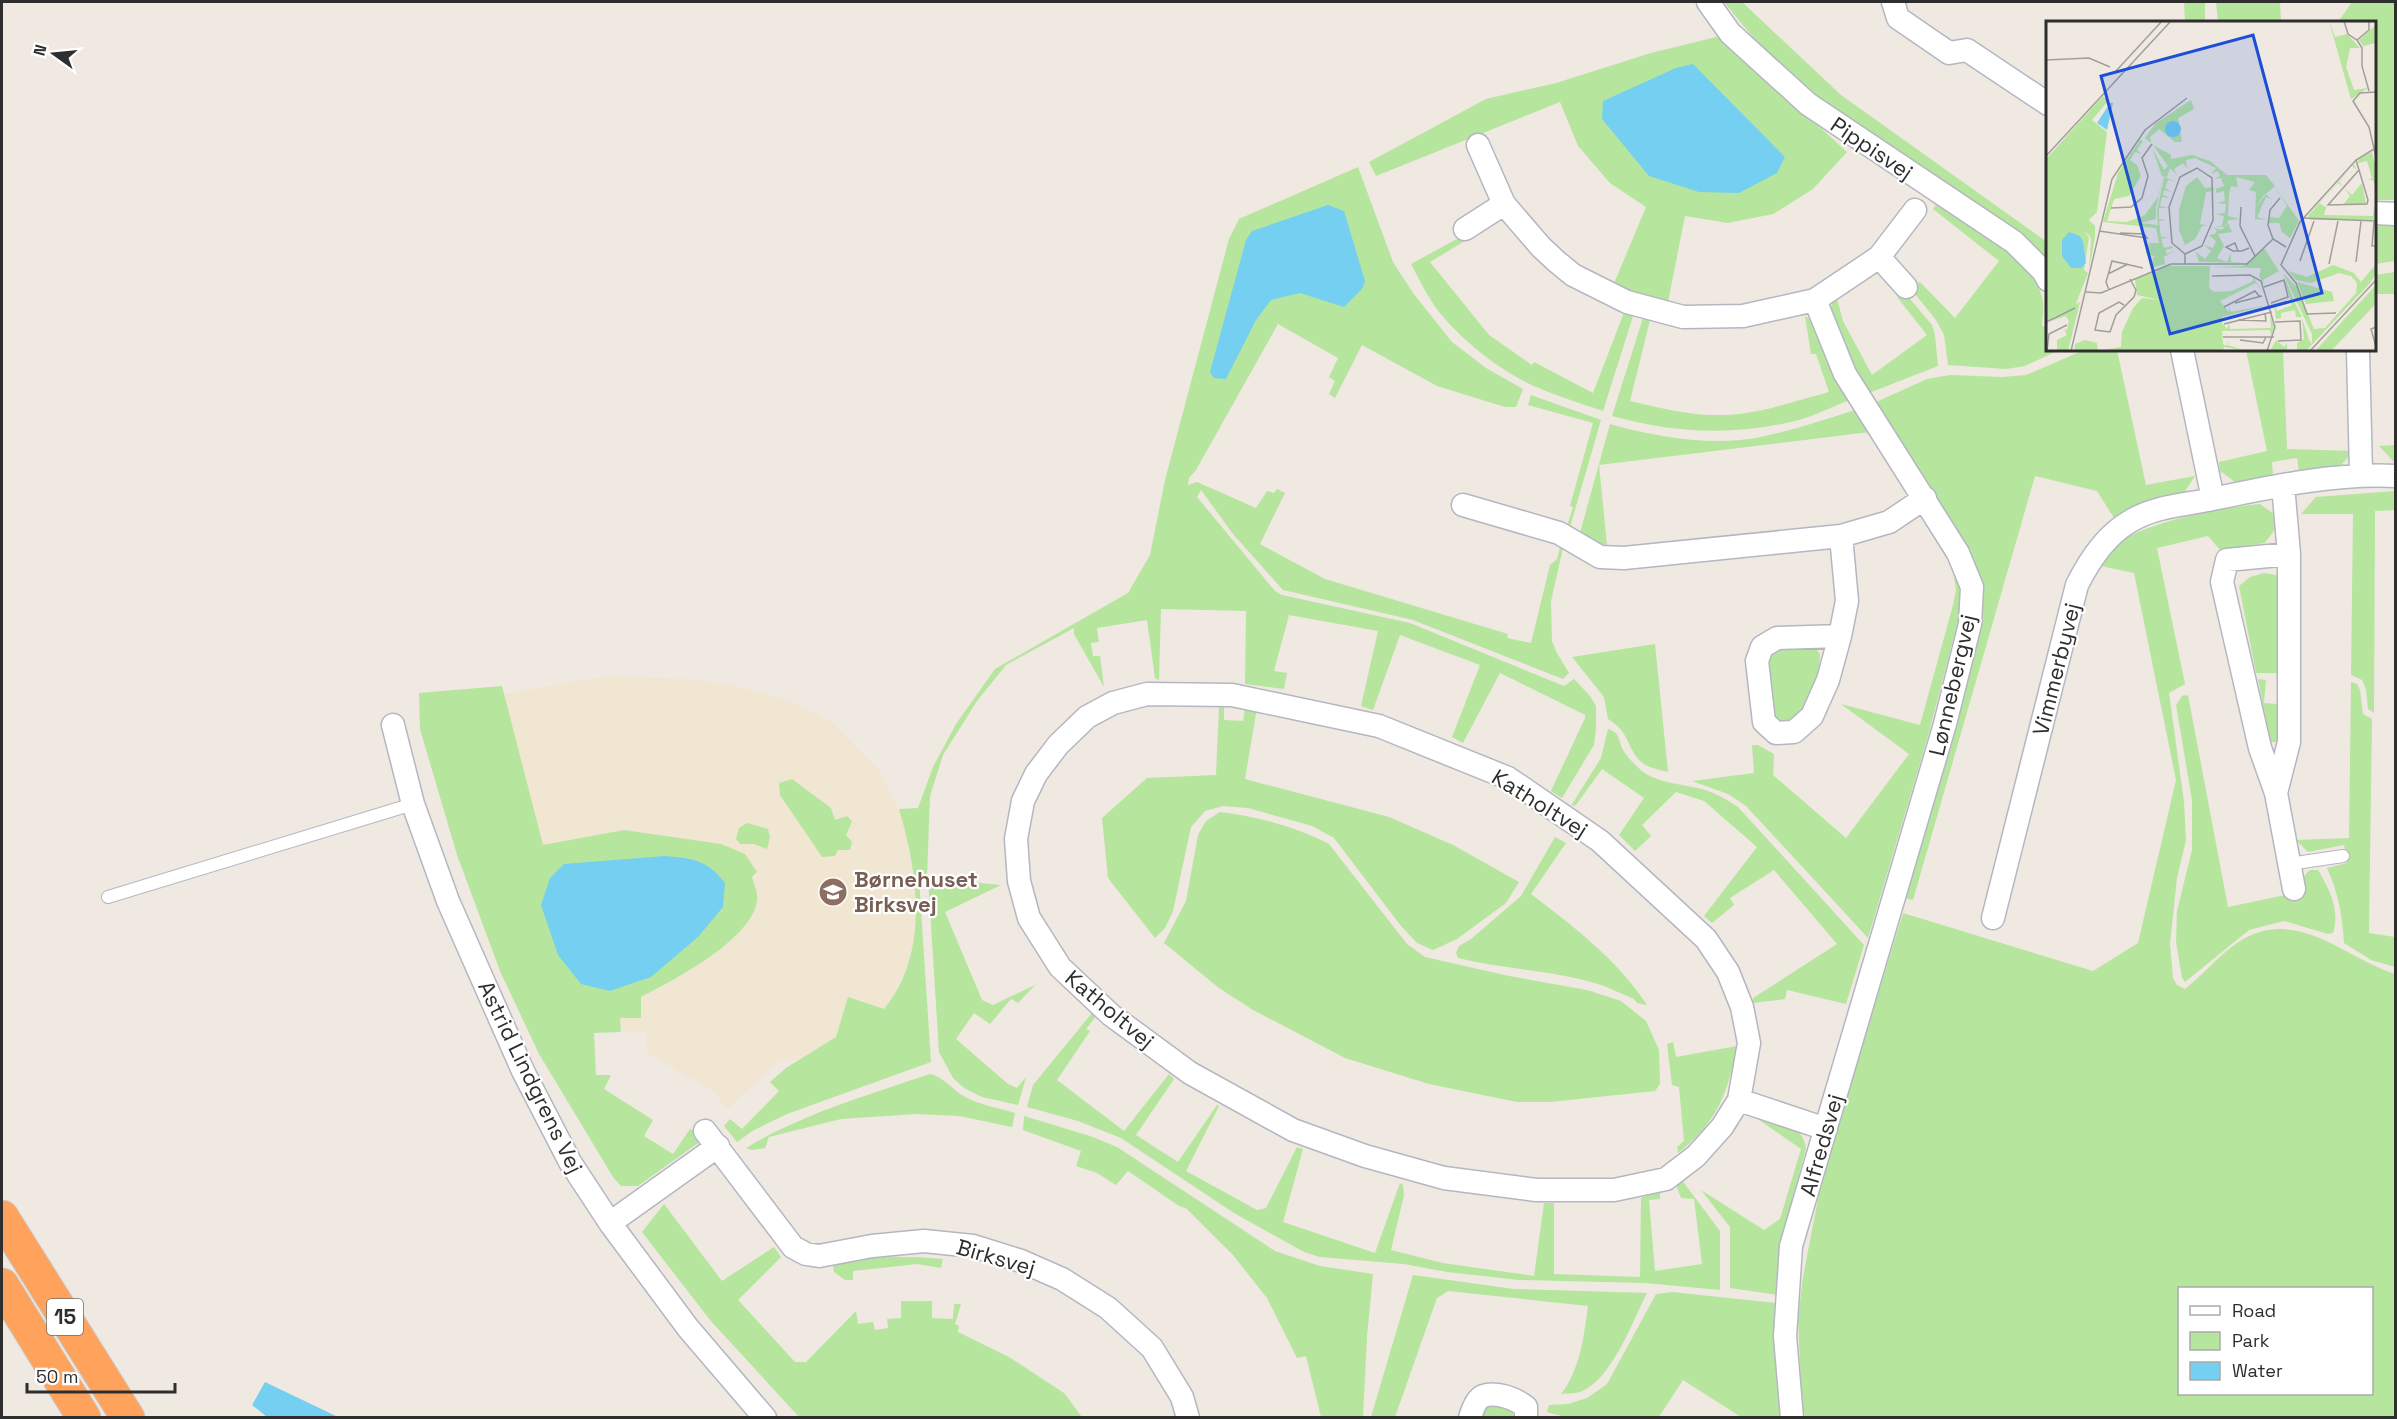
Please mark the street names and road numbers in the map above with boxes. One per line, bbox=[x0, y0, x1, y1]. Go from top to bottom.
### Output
street label: Pippisvej bbox=[1825, 110, 1919, 186]
street label: Vimmerbyvej bbox=[2026, 600, 2086, 738]
street label: Lønnebergvej bbox=[1922, 611, 1982, 759]
street label: Katholtvej bbox=[1487, 763, 1593, 843]
street label: Katholtvej bbox=[1060, 964, 1160, 1054]
street label: Astrid Lindgrens Vej bbox=[472, 976, 590, 1178]
street label: Alfredsvej bbox=[1793, 1091, 1849, 1199]
street label: Birksvej bbox=[953, 1232, 1039, 1282]
road number: 15 bbox=[47, 1299, 83, 1335]

